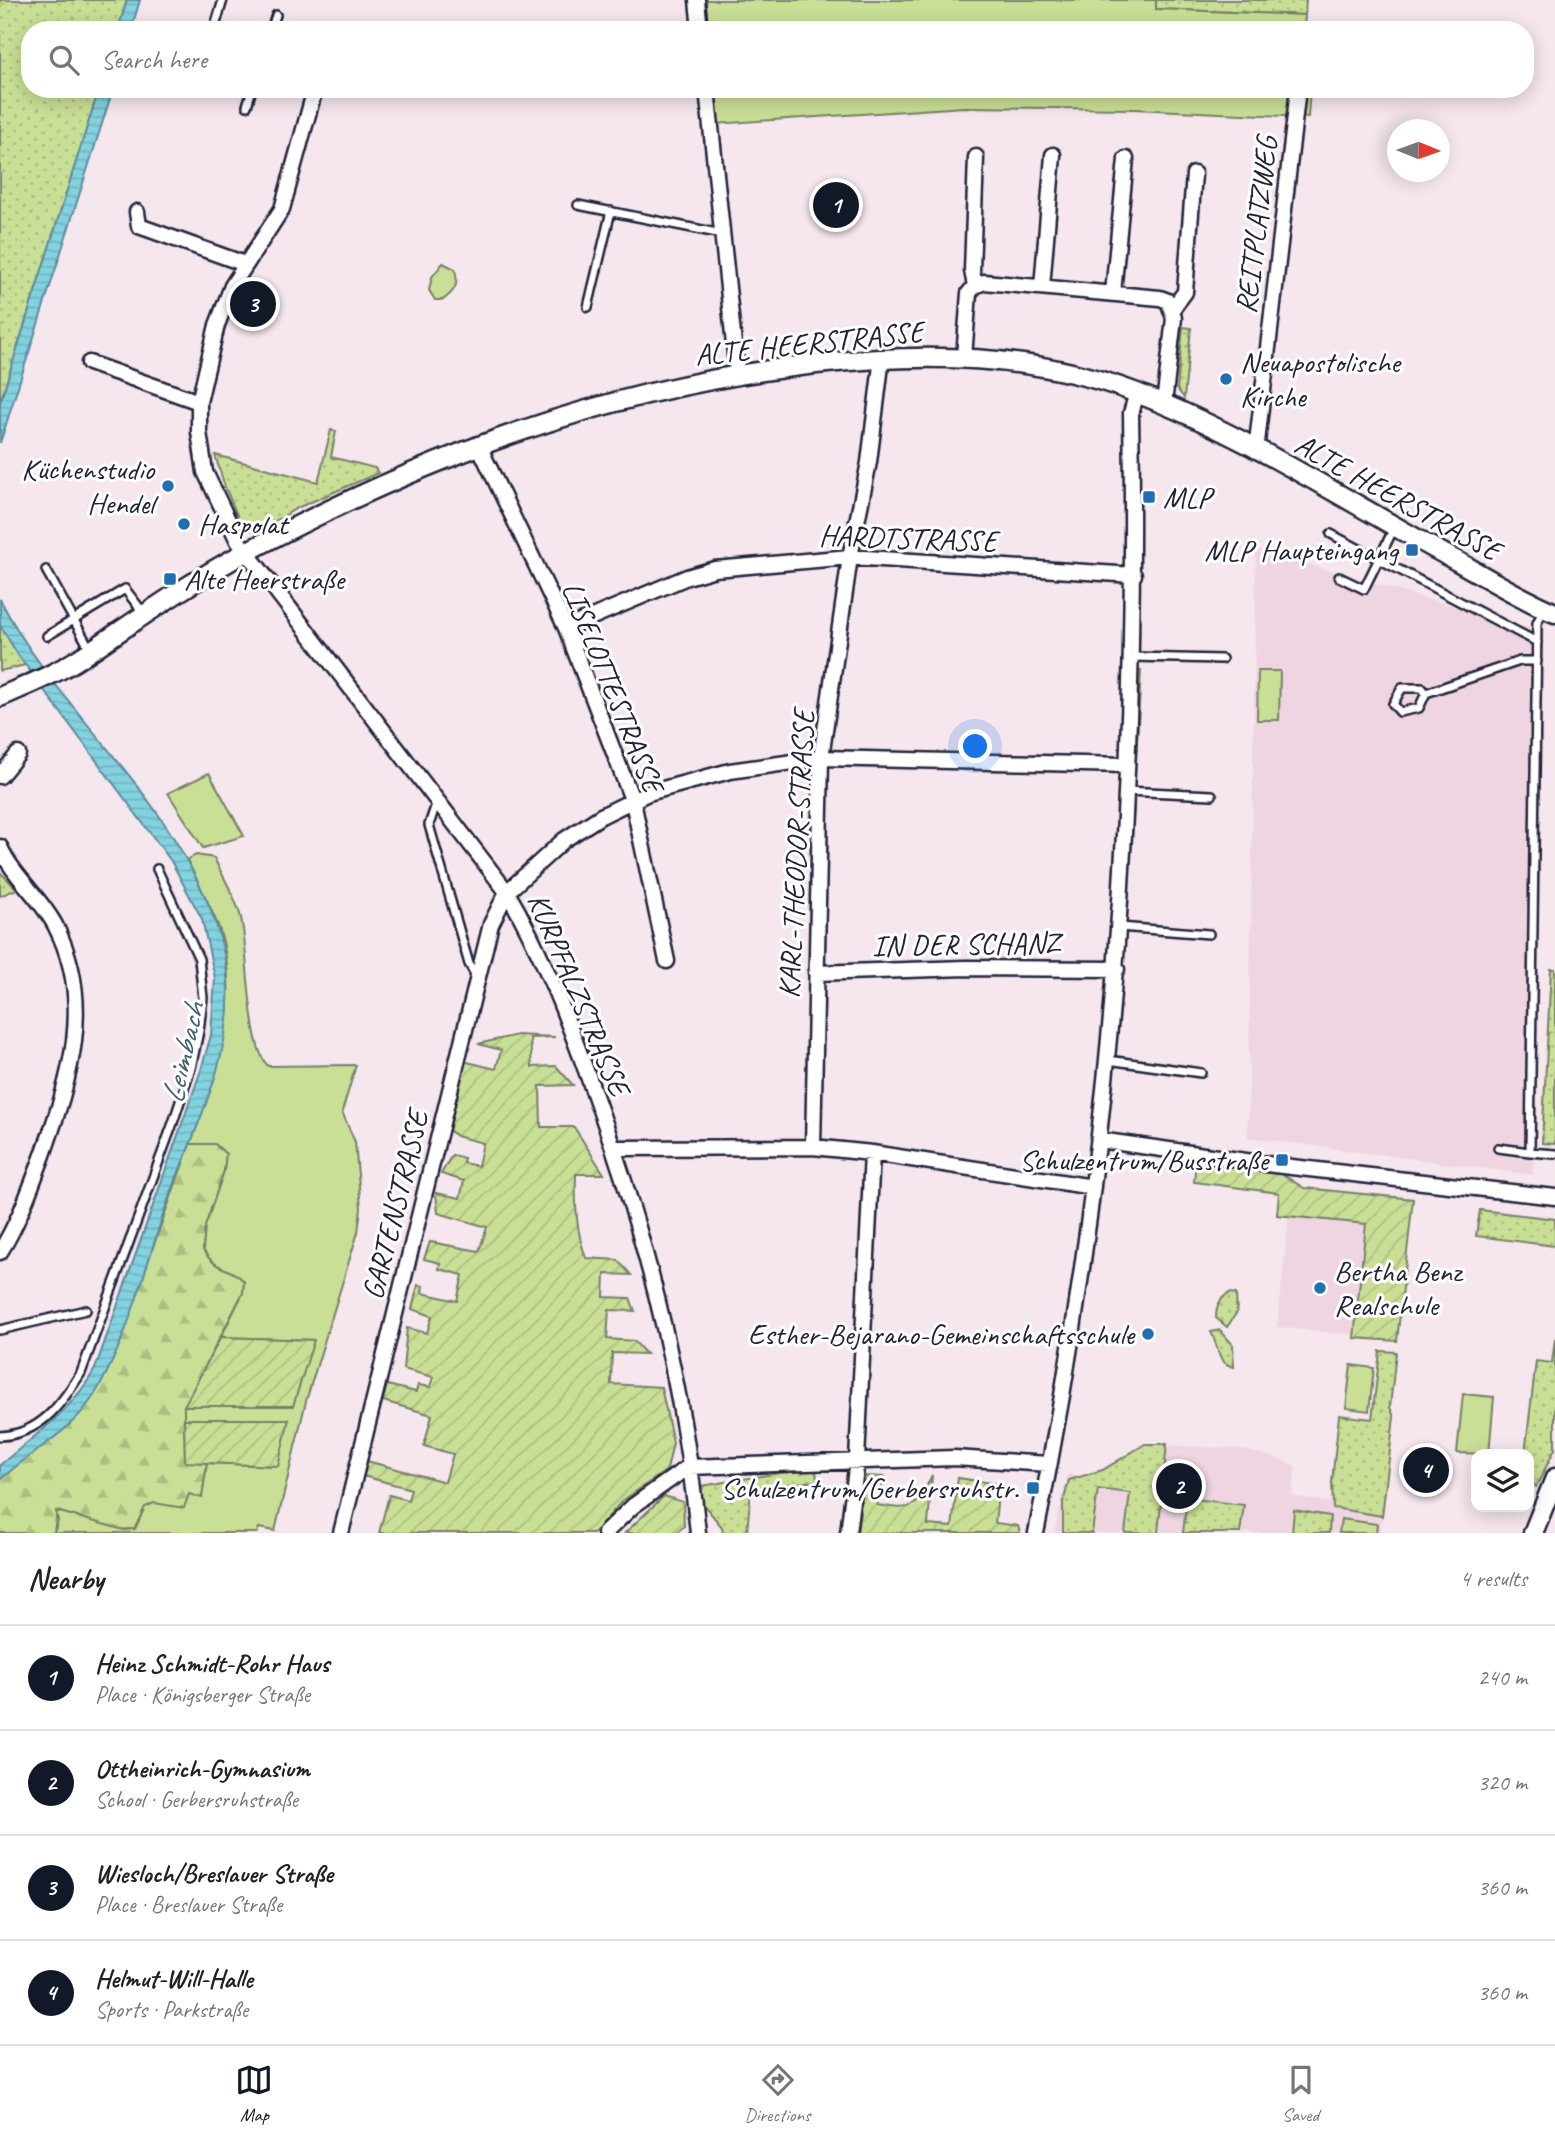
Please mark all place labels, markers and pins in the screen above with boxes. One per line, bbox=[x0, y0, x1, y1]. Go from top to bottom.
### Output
pin: 1 bbox=[813, 179, 859, 231]
pin: 3 bbox=[230, 278, 276, 330]
place label: Neuapostolische Kirche bbox=[1240, 343, 1402, 415]
marker: Neuapostolische Kirche bbox=[1218, 371, 1234, 387]
place label: Küchenstudio Hendel bbox=[21, 450, 159, 522]
marker: Küchenstudio Hendel bbox=[160, 478, 176, 494]
place label: MLP bbox=[1163, 478, 1215, 516]
marker: MLP bbox=[1141, 489, 1157, 505]
place label: Haspolat bbox=[198, 505, 291, 543]
marker: Haspolat bbox=[176, 516, 192, 532]
place label: MLP Haupteingang bbox=[1204, 531, 1400, 569]
marker: MLP Haupteingang bbox=[1404, 542, 1420, 558]
place label: Alte Heerstraße bbox=[184, 560, 346, 598]
marker: Alte Heerstraße bbox=[162, 571, 178, 587]
place label: Schulzentrum/Busstraße bbox=[1019, 1141, 1270, 1179]
marker: Schulzentrum/Busstraße bbox=[1274, 1152, 1290, 1168]
place label: Bertha Benz Realschule bbox=[1334, 1252, 1464, 1324]
marker: Bertha Benz Realschule bbox=[1312, 1280, 1328, 1296]
place label: Esther-Bejarano-Gemeinschaftsschule bbox=[748, 1315, 1136, 1353]
marker: Esther-Bejarano-Gemeinschaftsschule bbox=[1140, 1326, 1156, 1342]
pin: 4 bbox=[1403, 1444, 1449, 1496]
pin: 2 bbox=[1156, 1460, 1202, 1512]
place label: Schulzentrum/Gerbersruhstr. bbox=[720, 1469, 1019, 1507]
marker: Schulzentrum/Gerbersruhstr. bbox=[1025, 1480, 1041, 1496]

